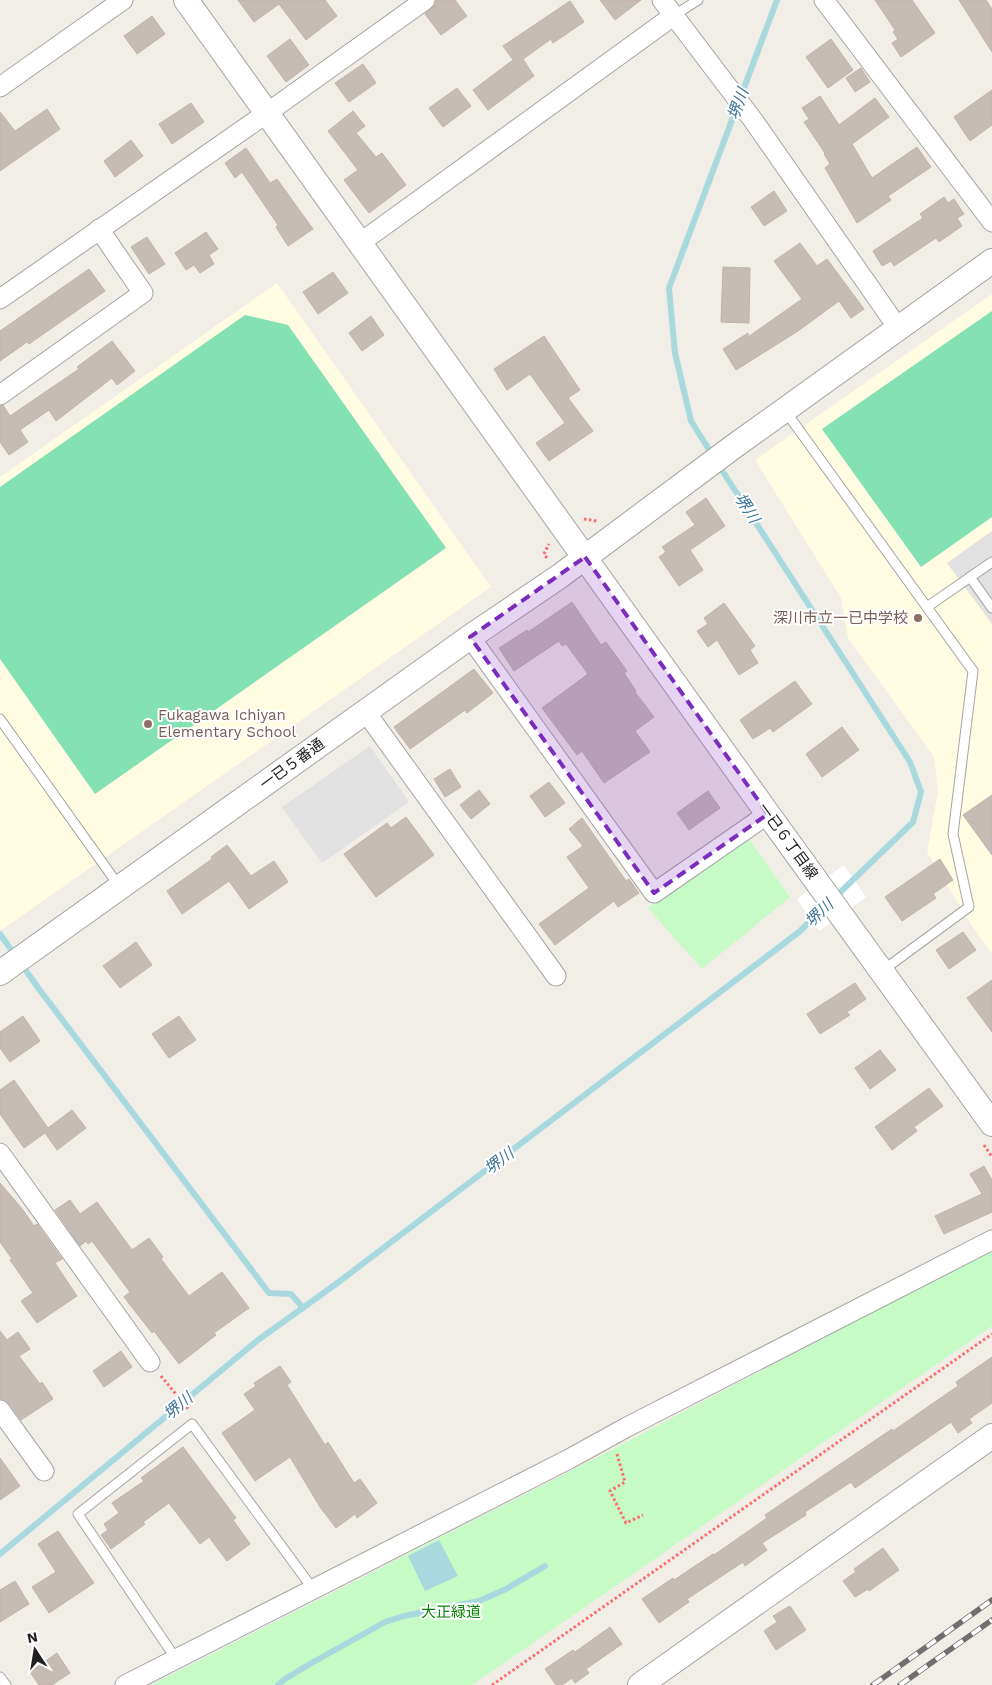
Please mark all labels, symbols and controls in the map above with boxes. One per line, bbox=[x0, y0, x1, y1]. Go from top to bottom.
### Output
water label: 堺川 bbox=[724, 84, 753, 122]
water label: 堺川 bbox=[730, 489, 765, 528]
place label: 深川市立一已中学校 bbox=[773, 609, 908, 627]
marker: 深川市立一已中学校 bbox=[912, 612, 924, 624]
place label: Fukagawa Ichiyan Elementary School bbox=[158, 706, 297, 741]
marker: Fukagawa Ichiyan Elementary School bbox=[142, 718, 154, 730]
street label: 一已５番通 bbox=[256, 735, 328, 793]
street label: 一已６丁目線 bbox=[754, 799, 822, 883]
water label: 堺川 bbox=[801, 894, 839, 931]
water label: 堺川 bbox=[480, 1143, 519, 1178]
water label: 堺川 bbox=[160, 1387, 198, 1424]
park label: 大正緑道 bbox=[421, 1603, 481, 1621]
north arrow bbox=[10, 1625, 60, 1675]
text: N bbox=[26, 1628, 39, 1646]

